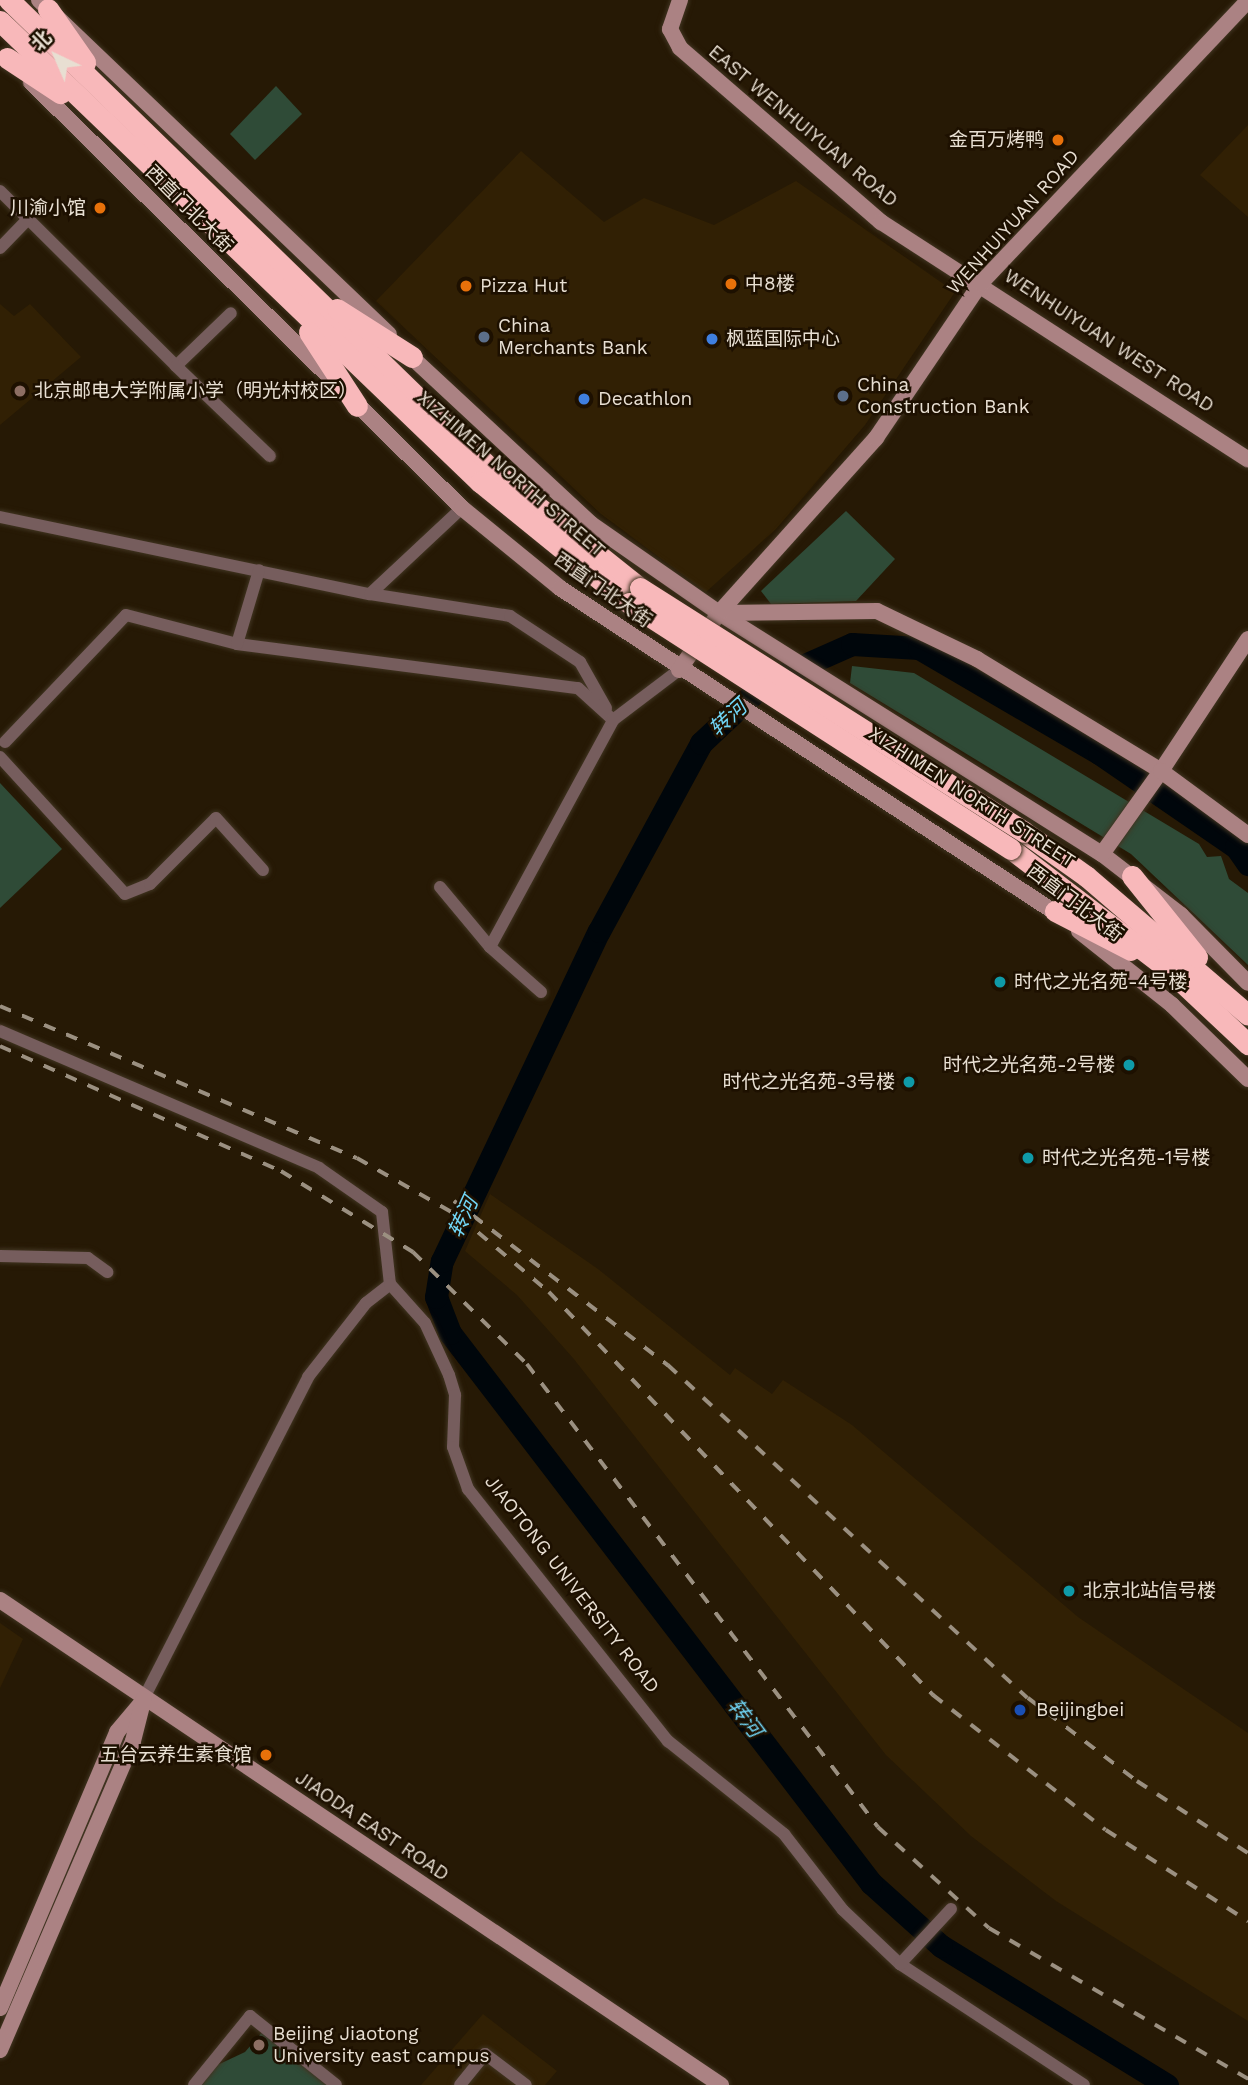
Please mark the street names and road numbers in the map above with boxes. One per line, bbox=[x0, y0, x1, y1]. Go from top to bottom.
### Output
street label: EAST WENHUIYUAN ROAD bbox=[703, 40, 903, 212]
street label: WENHUIYUAN ROAD bbox=[942, 145, 1084, 299]
street label: 西直门北大街 bbox=[141, 161, 237, 257]
street label: WENHUIYUAN WEST ROAD bbox=[999, 264, 1219, 418]
street label: XIZHIMEN NORTH STREET bbox=[413, 386, 609, 562]
street label: 西直门北大街 bbox=[550, 548, 656, 632]
street label: XIZHIMEN NORTH STREET bbox=[865, 722, 1079, 872]
street label: 西直门北大街 bbox=[1023, 860, 1127, 946]
street label: JIAOTONG UNIVERSITY ROAD bbox=[480, 1470, 664, 1698]
street label: JIAODA EAST ROAD bbox=[290, 1766, 454, 1886]

